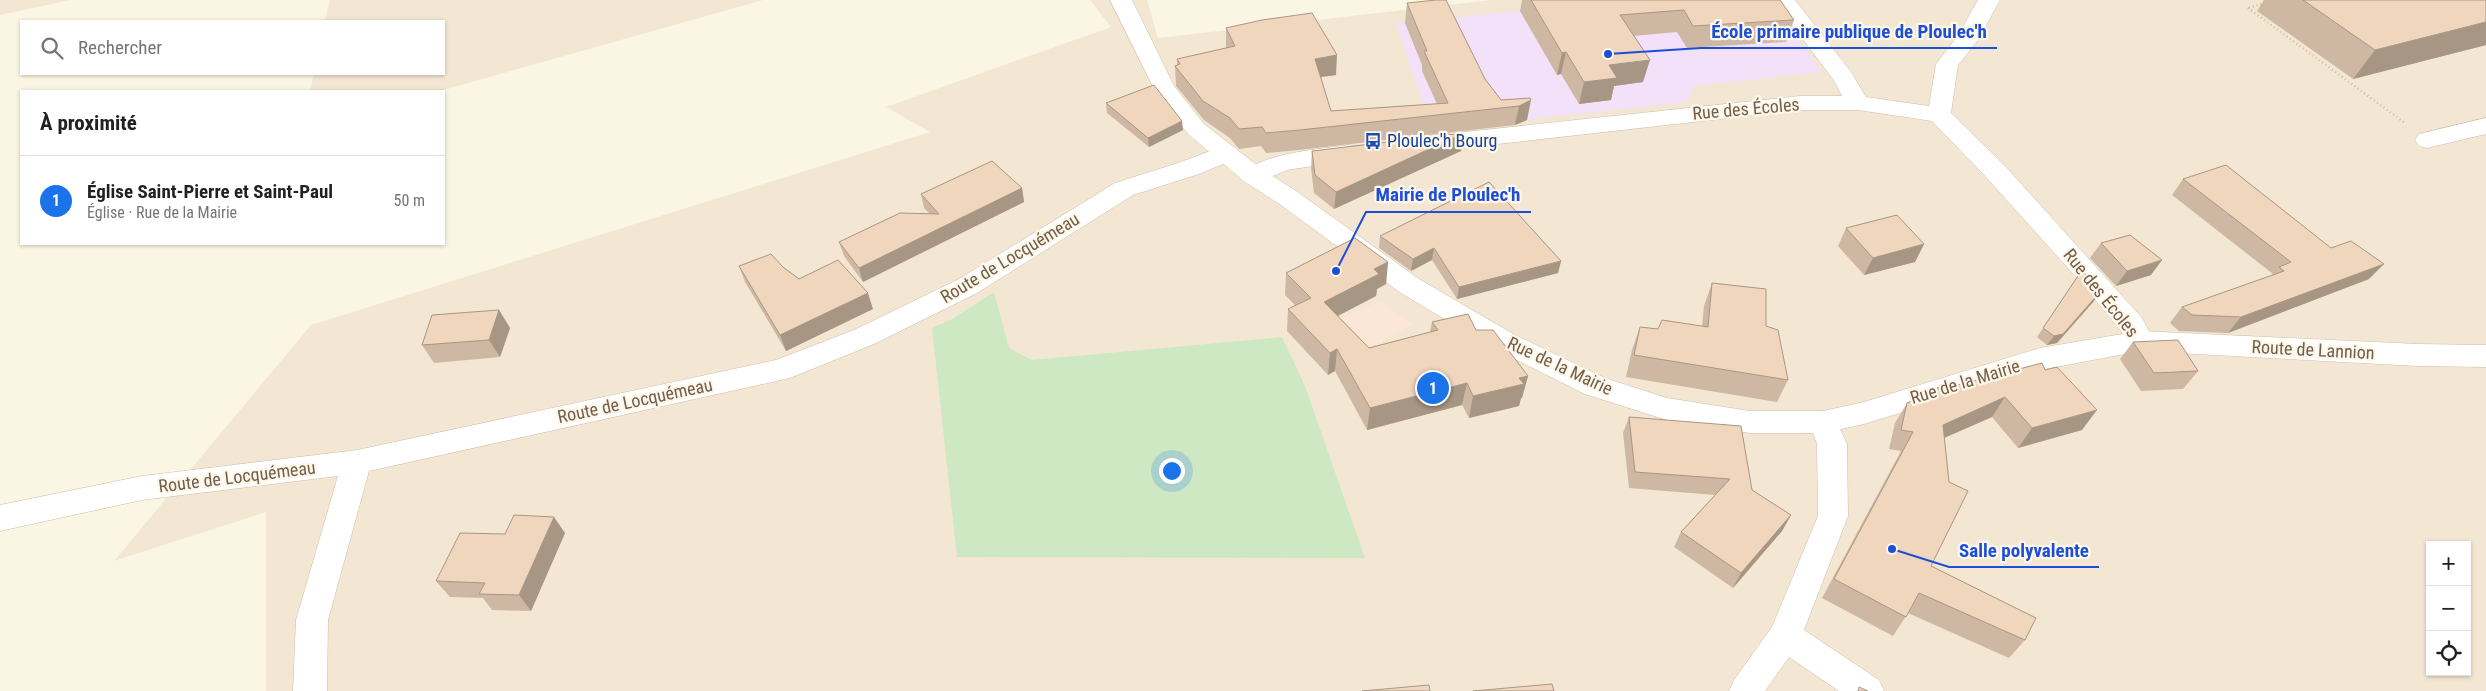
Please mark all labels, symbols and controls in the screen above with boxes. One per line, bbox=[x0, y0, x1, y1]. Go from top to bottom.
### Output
callout: École primaire publique de Ploulec'h bbox=[1701, 14, 1997, 48]
search box bbox=[20, 20, 445, 75]
text: École primaire publique de Ploulec'h bbox=[1711, 20, 1987, 43]
icon: search bbox=[38, 34, 66, 62]
text: Rechercher bbox=[78, 36, 162, 59]
street label: Rue des Écoles bbox=[1692, 93, 1800, 124]
text: À proximité bbox=[40, 111, 137, 135]
place label: Ploulec'h Bourg bbox=[1387, 130, 1497, 151]
bus stop icon: Ploulec'h Bourg bbox=[1363, 131, 1383, 151]
callout: Mairie de Ploulec'h bbox=[1366, 178, 1531, 212]
text: Église Saint-Pierre et Saint-Paul bbox=[87, 180, 333, 203]
text: Mairie de Ploulec'h bbox=[1376, 183, 1520, 206]
text: 1 bbox=[52, 191, 60, 210]
text: 50 m bbox=[393, 191, 425, 210]
text: Église · Rue de la Mairie bbox=[87, 203, 237, 222]
street label: Route de Locquémeau bbox=[937, 208, 1083, 307]
street label: Rue des Écoles bbox=[2059, 244, 2143, 341]
street label: Rue de la Mairie bbox=[1504, 332, 1616, 399]
street label: Route de Lannion bbox=[2251, 336, 2375, 363]
street label: Rue de la Mairie bbox=[1907, 355, 2022, 408]
pin: 1 bbox=[1417, 369, 1449, 407]
street label: Route de Locquémeau bbox=[555, 374, 714, 427]
street label: Route de Locquémeau bbox=[157, 456, 317, 497]
your location bbox=[1159, 458, 1185, 484]
callout: Salle polyvalente bbox=[1949, 533, 2099, 567]
text: Salle polyvalente bbox=[1959, 539, 2089, 562]
map controls bbox=[2426, 541, 2471, 676]
button: + bbox=[2426, 541, 2471, 586]
button: − bbox=[2426, 586, 2471, 631]
button: locate bbox=[2426, 631, 2471, 676]

